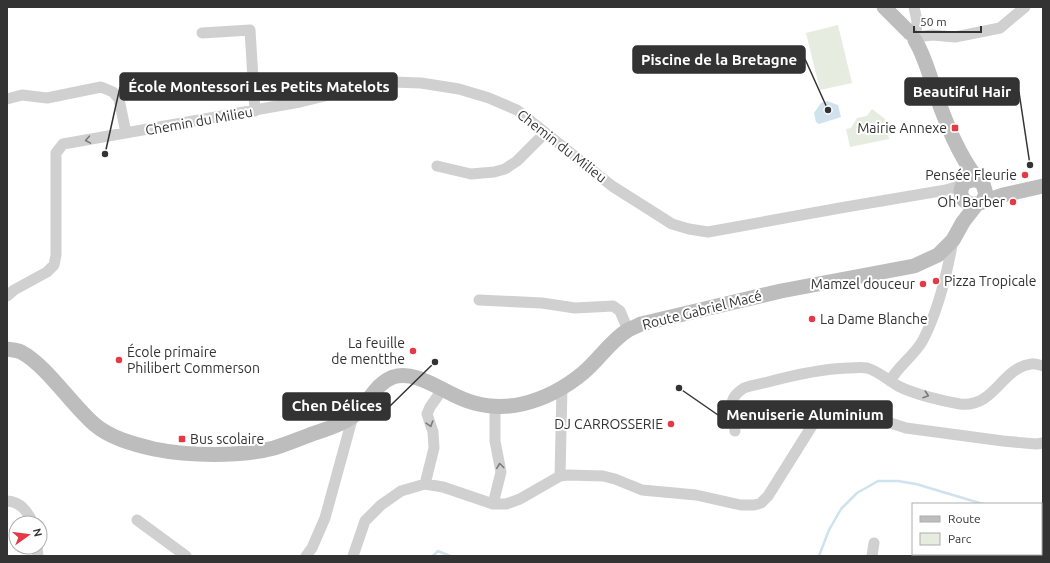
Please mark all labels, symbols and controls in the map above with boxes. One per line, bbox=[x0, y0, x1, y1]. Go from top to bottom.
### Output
scale bar bbox=[914, 8, 981, 34]
text: 50 m bbox=[920, 15, 947, 28]
callout: Piscine de la Bretagne bbox=[633, 46, 805, 73]
text: Piscine de la Bretagne bbox=[641, 51, 797, 68]
callout: École Montessori Les Petits Matelots bbox=[120, 73, 397, 100]
text: École Montessori Les Petits Matelots bbox=[128, 78, 390, 95]
callout: Beautiful Hair bbox=[905, 78, 1019, 105]
text: Beautiful Hair bbox=[913, 83, 1012, 100]
street label: Chemin du Milieu bbox=[144, 104, 254, 138]
street label: Chemin du Milieu bbox=[514, 106, 610, 186]
place label: Mairie Annexe bbox=[857, 120, 947, 136]
marker: Mairie Annexe bbox=[950, 123, 960, 133]
one-way arrow bbox=[84, 135, 91, 144]
place label: Pensée Fleurie bbox=[925, 167, 1017, 183]
marker: Pensée Fleurie bbox=[1020, 170, 1030, 180]
place label: Oh' Barber bbox=[937, 194, 1006, 210]
marker: Oh' Barber bbox=[1008, 197, 1018, 207]
place label: Pizza Tropicale bbox=[944, 273, 1036, 289]
place label: Mamzel douceur bbox=[811, 276, 916, 292]
marker: Pizza Tropicale bbox=[931, 276, 941, 286]
marker: Mamzel douceur bbox=[918, 279, 928, 289]
street label: Route Gabriel Macé bbox=[640, 287, 764, 333]
place label: La Dame Blanche bbox=[820, 311, 928, 327]
marker: La Dame Blanche bbox=[807, 314, 817, 324]
place label: La feuille de mentthe bbox=[331, 335, 405, 367]
place label: École primaire Philibert Commerson bbox=[127, 343, 260, 376]
marker: La feuille de mentthe bbox=[408, 346, 418, 356]
marker: École primaire Philibert Commerson bbox=[114, 355, 124, 365]
one-way arrow bbox=[923, 391, 930, 399]
callout: Chen Délices bbox=[283, 393, 390, 420]
text: Chen Délices bbox=[292, 397, 382, 414]
callout: Menuiserie Aluminium bbox=[718, 401, 892, 428]
text: Menuiserie Aluminium bbox=[726, 406, 884, 423]
place label: DJ CARROSSERIE bbox=[554, 416, 663, 432]
marker: DJ CARROSSERIE bbox=[666, 419, 676, 429]
one-way arrow bbox=[426, 421, 434, 428]
place label: Bus scolaire bbox=[190, 431, 264, 447]
marker: Bus scolaire bbox=[177, 434, 187, 444]
one-way arrow bbox=[495, 463, 504, 469]
legend bbox=[912, 503, 1042, 555]
text: Route bbox=[948, 512, 981, 525]
north arrow bbox=[8, 515, 48, 555]
text: N bbox=[31, 527, 45, 538]
text: Parc bbox=[948, 532, 972, 545]

